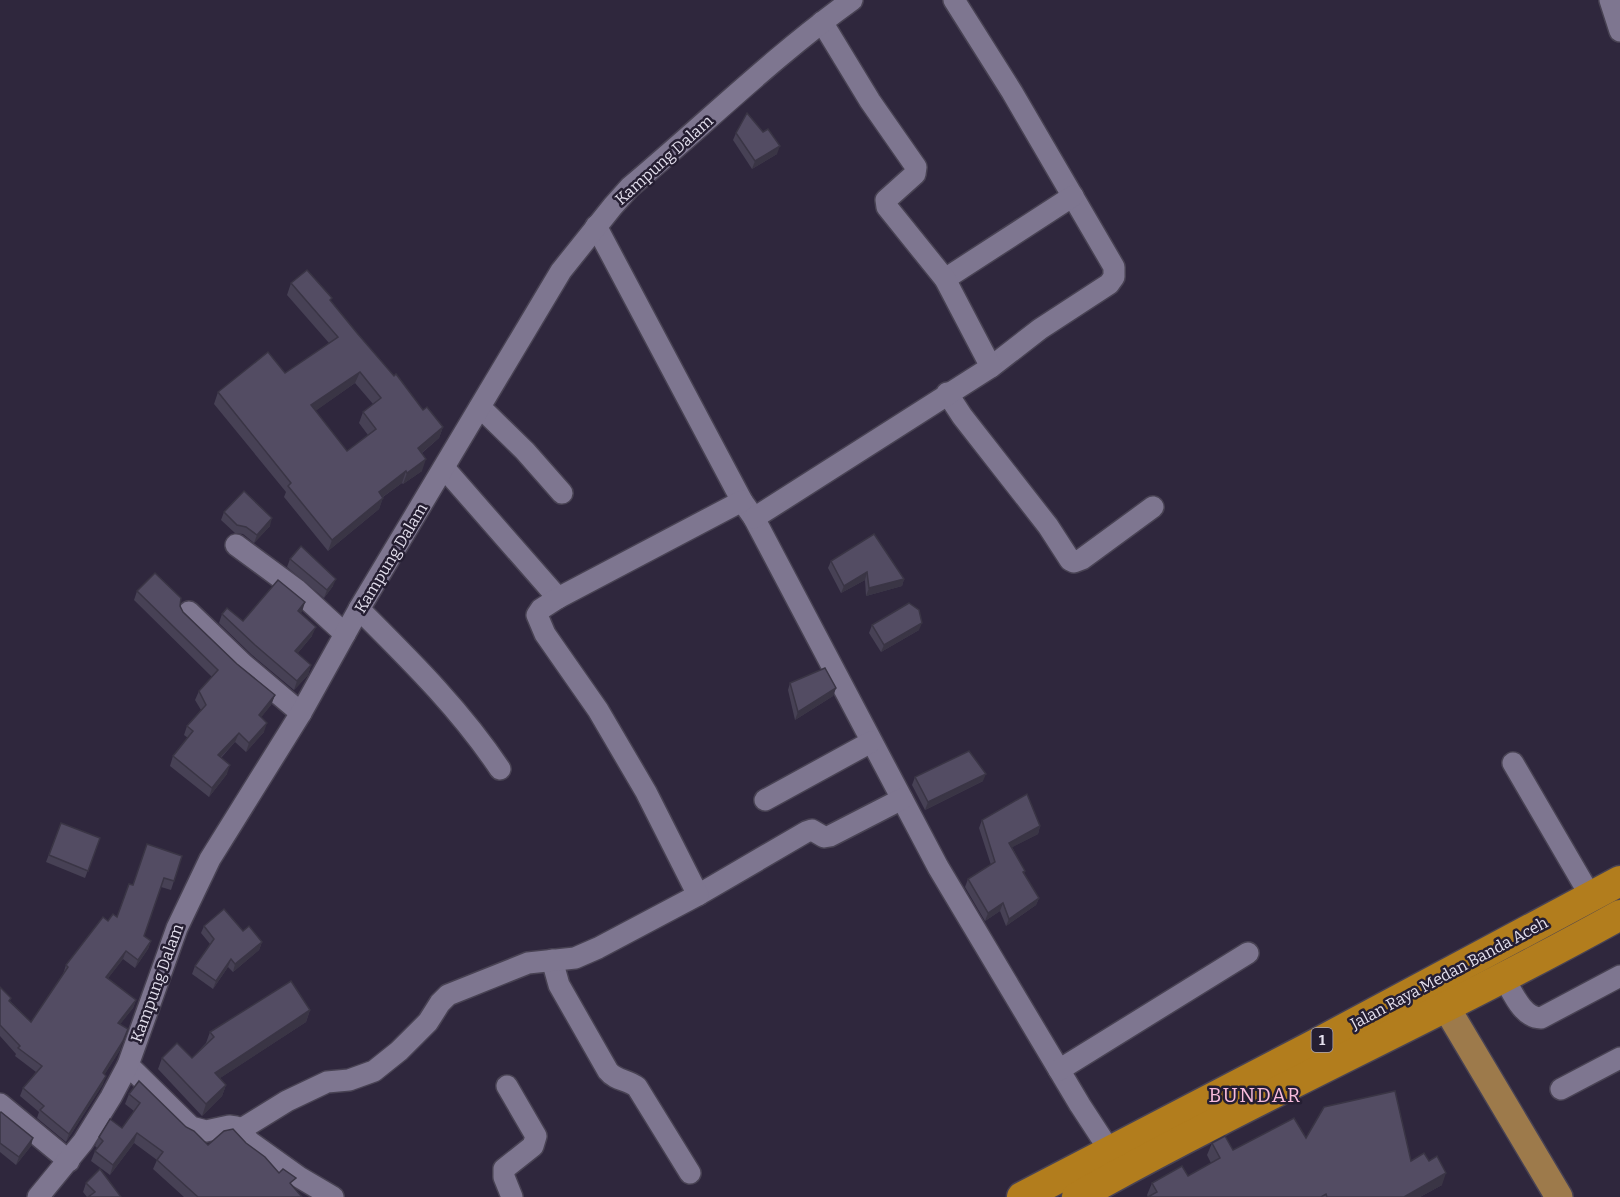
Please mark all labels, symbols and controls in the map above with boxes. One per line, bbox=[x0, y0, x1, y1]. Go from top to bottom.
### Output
street label: Kampung Dalam bbox=[611, 111, 717, 209]
street label: Kampung Dalam bbox=[351, 500, 431, 616]
street label: Jalan Raya Medan Banda Aceh bbox=[1346, 913, 1551, 1034]
street label: Kampung Dalam bbox=[127, 921, 187, 1045]
road number: 1 bbox=[1312, 1028, 1332, 1052]
district label: BUNDAR bbox=[1208, 1083, 1302, 1107]

